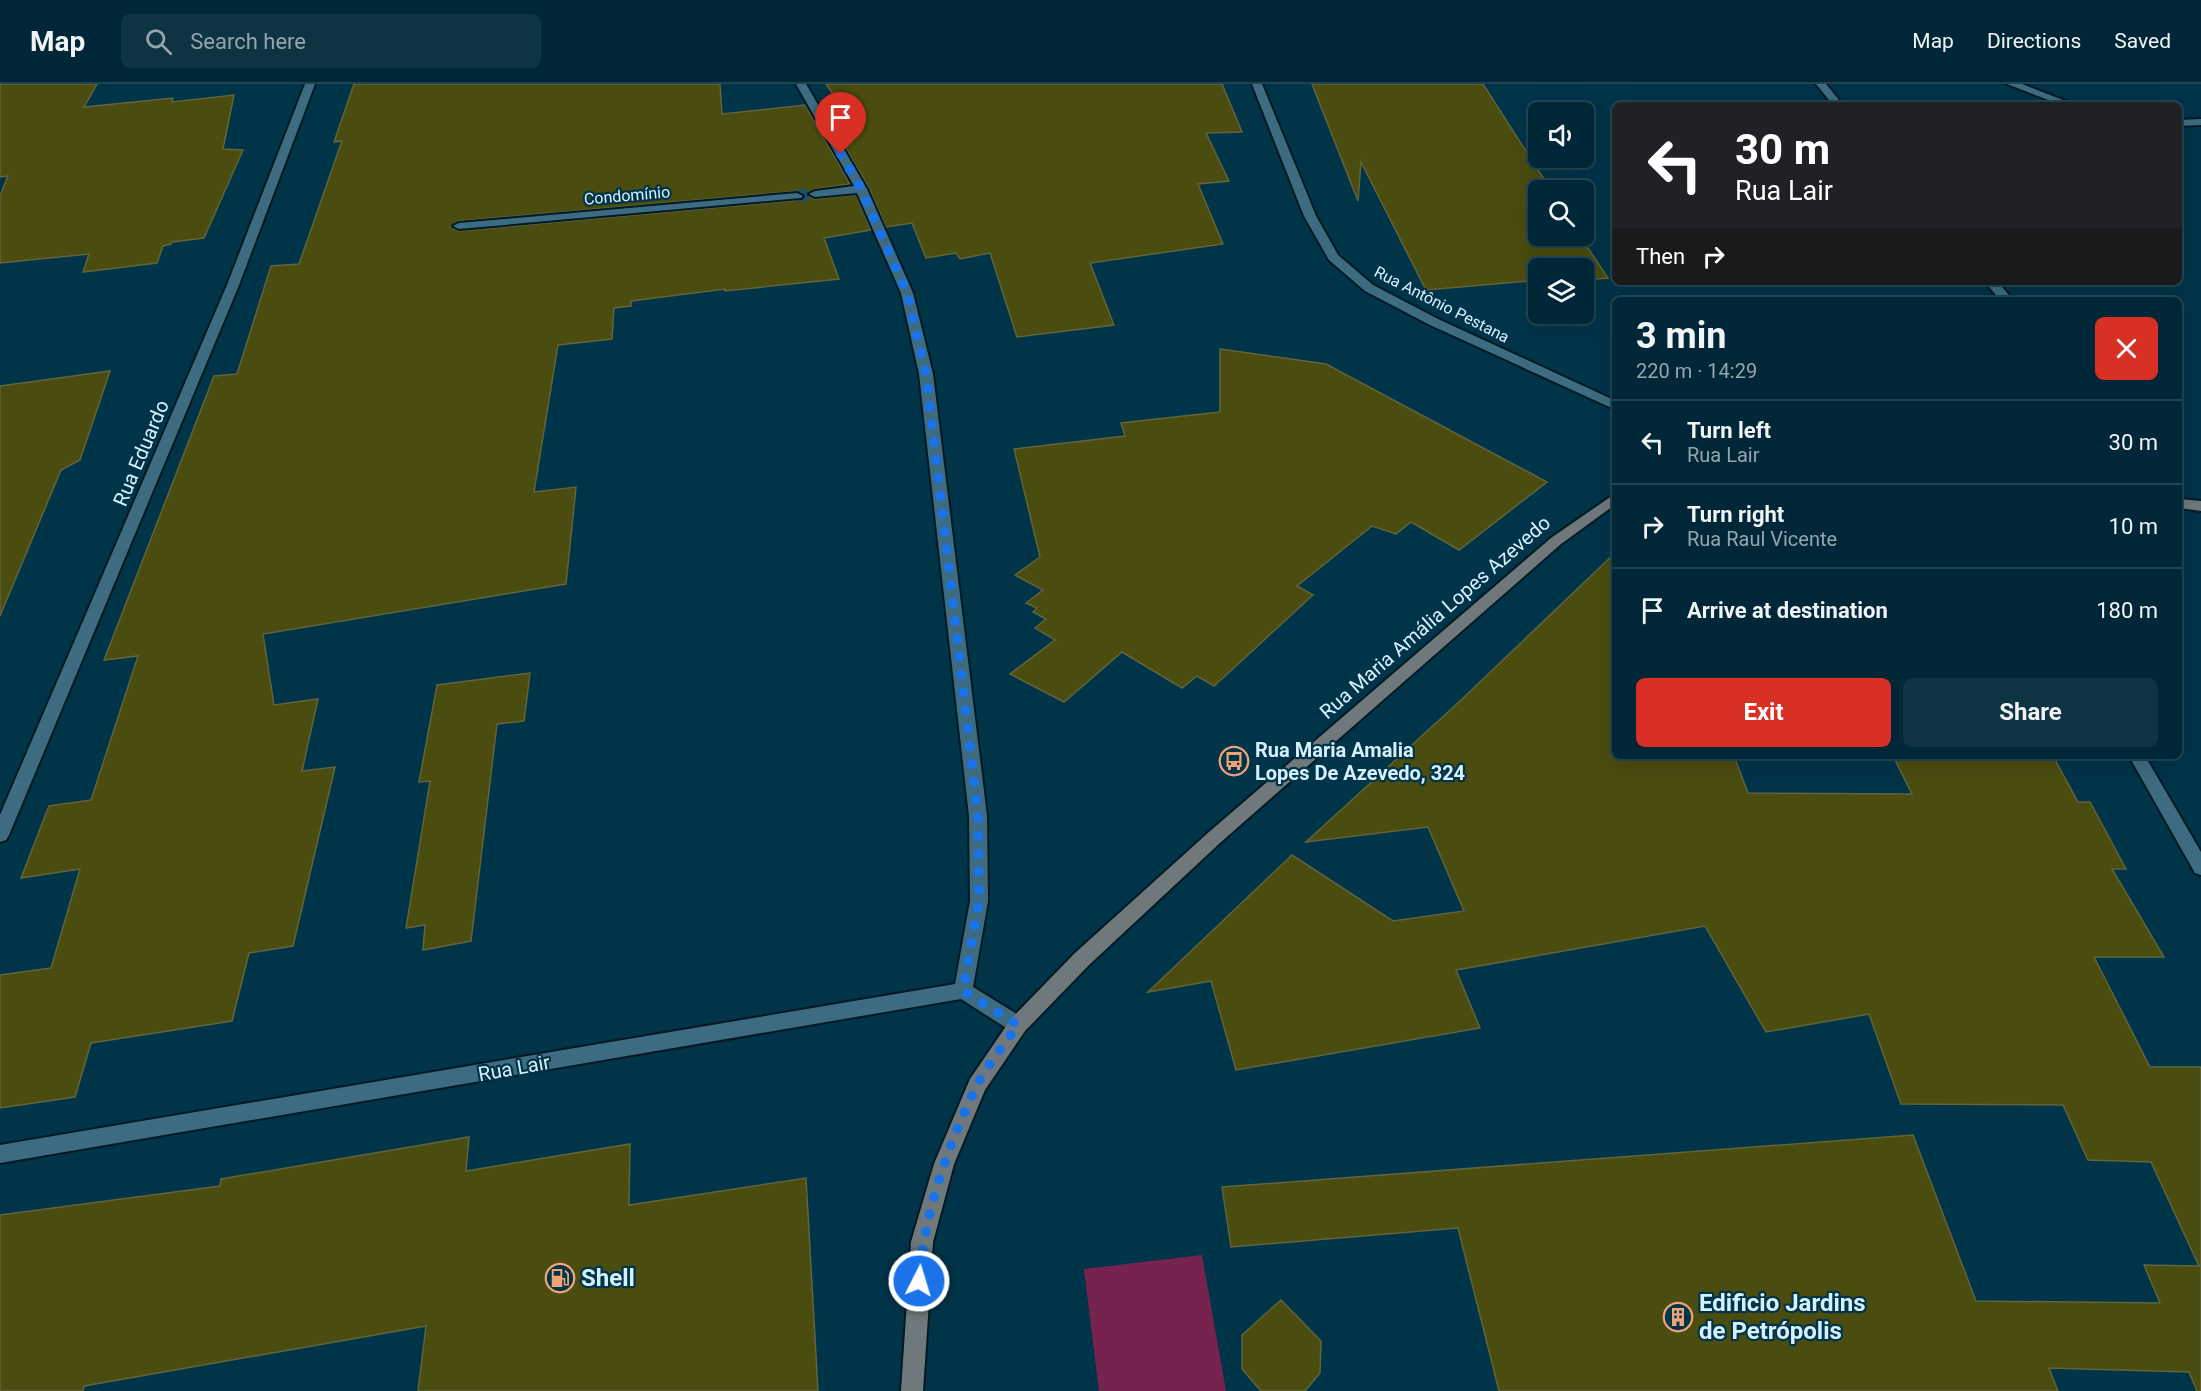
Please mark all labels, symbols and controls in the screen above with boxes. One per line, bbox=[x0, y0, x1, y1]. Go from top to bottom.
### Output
search box bbox=[121, 14, 541, 68]
text: Map bbox=[30, 25, 85, 58]
icon: search bbox=[142, 25, 175, 58]
text: Search here bbox=[190, 29, 306, 54]
text: Map bbox=[1912, 29, 1954, 53]
text: Directions bbox=[1987, 29, 2081, 53]
text: Saved bbox=[2114, 29, 2171, 53]
pin bbox=[815, 92, 866, 154]
icon: arrive bbox=[824, 101, 857, 134]
map controls bbox=[1528, 102, 1594, 324]
button: sound bbox=[1528, 102, 1594, 168]
text: 30 m bbox=[1735, 125, 1830, 174]
icon: left bbox=[1636, 126, 1714, 204]
text: Rua Lair bbox=[1735, 175, 1833, 207]
button: search bbox=[1528, 180, 1594, 246]
street label: Condomínio bbox=[583, 182, 671, 209]
icon: right bbox=[1697, 240, 1730, 273]
text: Then bbox=[1636, 244, 1685, 269]
button: layers bbox=[1528, 258, 1594, 324]
street label: Rua Antônio Pestana bbox=[1371, 262, 1512, 347]
text: 3 min bbox=[1636, 315, 1727, 357]
button: close bbox=[2095, 317, 2158, 380]
text: 220 m · 14:29 bbox=[1636, 359, 1757, 383]
street label: Rua Eduardo bbox=[108, 396, 174, 510]
text: Turn left bbox=[1687, 418, 1771, 443]
icon: left bbox=[1636, 426, 1669, 459]
text: 30 m bbox=[2109, 430, 2158, 455]
text: Rua Lair bbox=[1687, 443, 1759, 467]
text: Turn right bbox=[1687, 502, 1784, 527]
street label: Rua Maria Amália Lopes Azevedo bbox=[1315, 510, 1555, 724]
icon: right bbox=[1636, 510, 1669, 543]
text: 10 m bbox=[2109, 514, 2158, 539]
text: Rua Raul Vicente bbox=[1687, 527, 1837, 551]
icon: arrive bbox=[1636, 594, 1669, 627]
text: Arrive at destination bbox=[1687, 598, 1888, 623]
text: 180 m bbox=[2096, 598, 2158, 623]
button: Exit bbox=[1636, 678, 1891, 747]
button: Share bbox=[1903, 678, 2158, 747]
place label: Rua Maria Amalia Lopes De Azevedo, 324 bbox=[1255, 738, 1465, 785]
bus stop icon: Rua Maria Amalia Lopes De Azevedo, 324 bbox=[1218, 745, 1250, 777]
street label: Rua Lair bbox=[476, 1050, 552, 1086]
position arrow bbox=[887, 1249, 951, 1313]
fuel station icon: Shell bbox=[544, 1262, 576, 1294]
place label: Shell bbox=[581, 1264, 635, 1292]
place label: Edificio Jardins de Petrópolis bbox=[1699, 1289, 1866, 1345]
building icon: Edificio Jardins de Petrópolis bbox=[1662, 1301, 1694, 1333]

